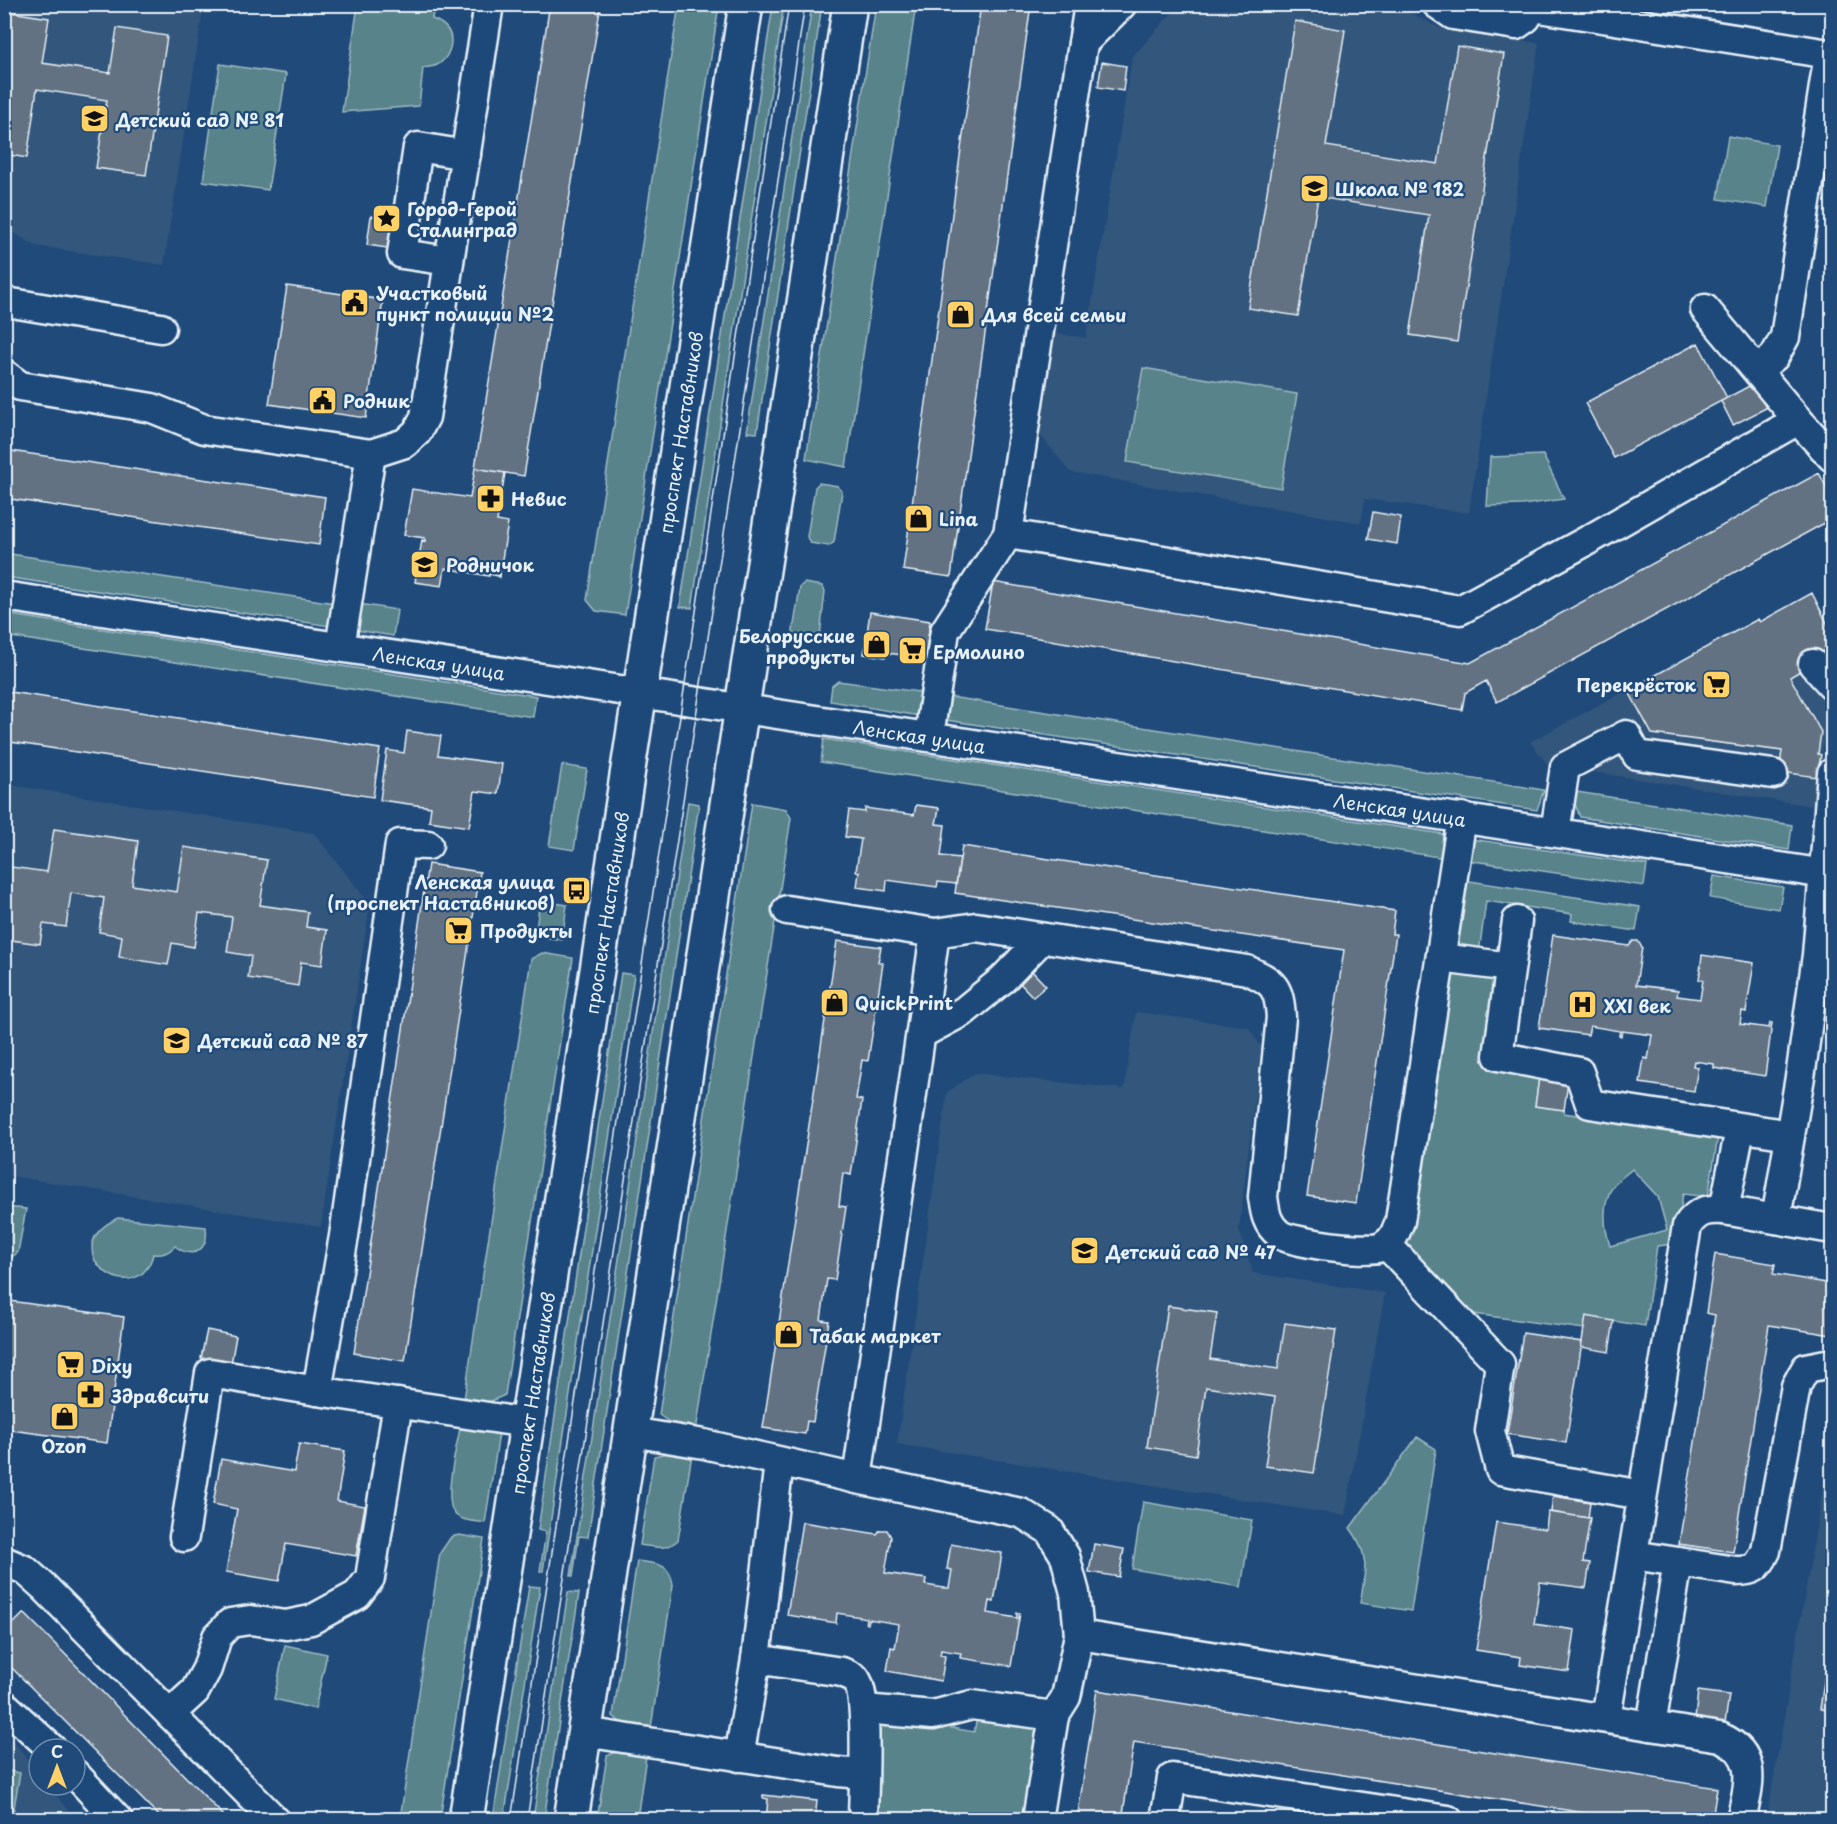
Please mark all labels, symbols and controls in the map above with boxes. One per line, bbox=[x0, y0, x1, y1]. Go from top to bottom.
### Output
school or university icon: Детский сад № 81 bbox=[79, 103, 111, 135]
place label: Детский сад № 81 bbox=[115, 106, 284, 133]
school or university icon: Школа № 182 bbox=[1298, 172, 1330, 204]
place label: Школа № 182 bbox=[1335, 175, 1464, 202]
place label: Город-Герой Сталинград bbox=[407, 195, 517, 243]
place icon: Город-Герой Сталинград bbox=[370, 202, 402, 234]
place label: Участковый пункт полиции №2 bbox=[376, 279, 554, 327]
public building icon: Участковый пункт полиции №2 bbox=[339, 286, 371, 318]
shop icon: Для всей семьи bbox=[945, 298, 977, 330]
place label: Для всей семьи bbox=[981, 301, 1127, 328]
street label: проспект Наставников bbox=[651, 329, 709, 535]
public building icon: Родник bbox=[306, 384, 338, 416]
place label: Родник bbox=[343, 387, 410, 414]
pharmacy icon: Невис bbox=[474, 482, 506, 514]
place label: Невис bbox=[511, 485, 567, 512]
shop icon: Lina bbox=[902, 502, 934, 534]
place label: Lina bbox=[939, 505, 979, 532]
school or university icon: Родничок bbox=[409, 548, 441, 580]
place label: Родничок bbox=[446, 551, 534, 578]
place label: Белорусские продукты bbox=[739, 622, 855, 670]
shop icon: Белорусские продукты bbox=[860, 629, 892, 661]
supermarket icon: Ермолино bbox=[896, 635, 928, 667]
place label: Ермолино bbox=[933, 638, 1025, 665]
street label: Ленская улица bbox=[371, 639, 508, 686]
supermarket icon: Перекрёсток bbox=[1701, 668, 1733, 700]
place label: Перекрёсток bbox=[1577, 671, 1697, 698]
street label: Ленская улица bbox=[851, 712, 988, 759]
street label: Ленская улица bbox=[1332, 786, 1469, 833]
street label: проспект Наставников bbox=[577, 810, 635, 1016]
place label: Ленская улица (проспект Наставников) bbox=[327, 868, 555, 916]
bus stop icon: Ленская улица (проспект Наставников) bbox=[560, 875, 592, 907]
supermarket icon: Продукты bbox=[443, 914, 475, 946]
place label: Продукты bbox=[480, 917, 573, 944]
shop icon: QuickPrint bbox=[818, 986, 850, 1018]
place label: QuickPrint bbox=[855, 989, 953, 1016]
hospital icon: XXI век bbox=[1567, 989, 1599, 1021]
place label: XXI век bbox=[1604, 992, 1671, 1019]
school or university icon: Детский сад № 87 bbox=[161, 1024, 193, 1056]
place label: Детский сад № 87 bbox=[197, 1027, 368, 1054]
school or university icon: Детский сад № 47 bbox=[1069, 1235, 1101, 1267]
place label: Детский сад № 47 bbox=[1105, 1238, 1276, 1265]
street label: проспект Наставников bbox=[503, 1290, 561, 1496]
shop icon: Табак маркет bbox=[772, 1319, 804, 1351]
place label: Табак маркет bbox=[809, 1322, 941, 1349]
supermarket icon: Dixy bbox=[54, 1349, 86, 1381]
place label: Dixy bbox=[91, 1352, 132, 1379]
pharmacy icon: Здравсити bbox=[74, 1379, 106, 1411]
place label: Здравсити bbox=[110, 1382, 209, 1409]
shop icon: Ozon bbox=[48, 1400, 80, 1432]
place label: Ozon bbox=[41, 1432, 87, 1459]
north arrow bbox=[27, 1737, 87, 1797]
text: С bbox=[51, 1739, 63, 1763]

